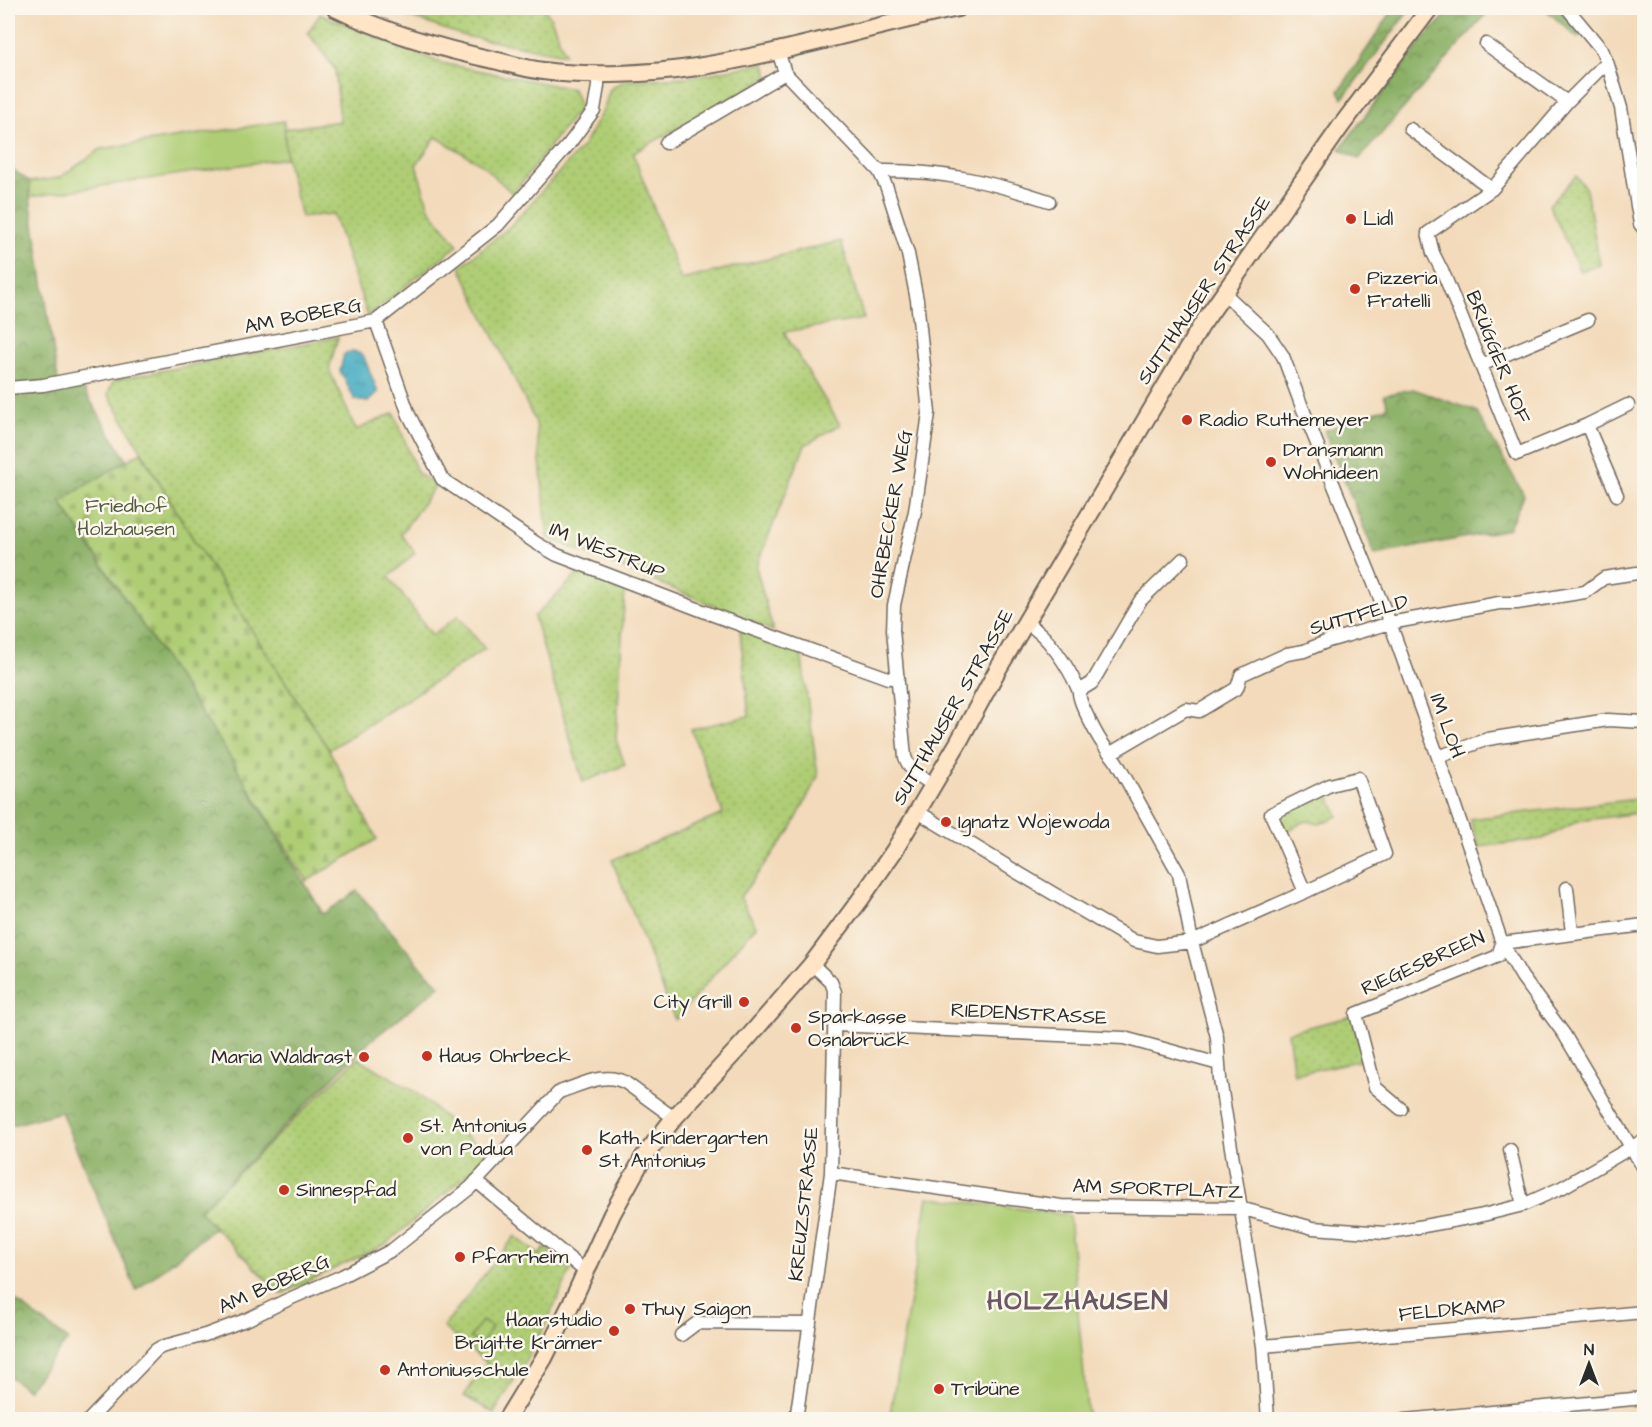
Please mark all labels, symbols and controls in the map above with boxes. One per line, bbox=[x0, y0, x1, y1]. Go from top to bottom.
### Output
street label: SUTTHAUSER STRASSE bbox=[1130, 190, 1278, 390]
place label: Lidl bbox=[1363, 205, 1393, 233]
marker: Lidl bbox=[1344, 212, 1358, 226]
place label: Pizzeria Fratelli bbox=[1367, 264, 1438, 315]
marker: Pizzeria Fratelli bbox=[1348, 282, 1362, 296]
street label: BRÜGGER HOF bbox=[1459, 286, 1537, 428]
street label: AM BOBERG bbox=[242, 291, 364, 341]
place label: Radio Ruthemeyer bbox=[1199, 406, 1368, 435]
marker: Radio Ruthemeyer bbox=[1180, 413, 1194, 427]
street label: OHRBECKER WEG bbox=[862, 427, 920, 600]
place label: Dransmann Wohnideen bbox=[1283, 436, 1383, 487]
marker: Dransmann Wohnideen bbox=[1264, 455, 1278, 469]
park label: Friedhof Holzhausen bbox=[77, 492, 175, 543]
street label: IM WESTRUP bbox=[545, 515, 669, 587]
street label: SUTTFELD bbox=[1306, 588, 1412, 642]
street label: SUTTHAUSER STRASSE bbox=[885, 604, 1021, 810]
street label: IM LOH bbox=[1422, 690, 1472, 762]
place label: Ignatz Wojewoda bbox=[958, 808, 1110, 837]
marker: Ignatz Wojewoda bbox=[939, 815, 953, 829]
street label: RIEGESBREEN bbox=[1357, 923, 1489, 1003]
place label: City Grill bbox=[654, 988, 732, 1017]
marker: City Grill bbox=[737, 995, 751, 1009]
street label: RIEDENSTRASSE bbox=[950, 996, 1108, 1032]
place label: Sparkasse Osnabrück bbox=[808, 1003, 909, 1054]
marker: Sparkasse Osnabrück bbox=[789, 1021, 803, 1035]
place label: Haus Ohrbeck bbox=[439, 1042, 571, 1070]
place label: Maria Waldrast bbox=[211, 1043, 352, 1071]
marker: Haus Ohrbeck bbox=[420, 1049, 434, 1063]
marker: Maria Waldrast bbox=[357, 1050, 371, 1064]
place label: St. Antonius von Padua bbox=[420, 1112, 527, 1163]
place label: Kath. Kindergarten St. Antonius bbox=[599, 1124, 768, 1175]
street label: KREUZSTRASSE bbox=[782, 1125, 826, 1283]
marker: St. Antonius von Padua bbox=[401, 1131, 415, 1145]
marker: Kath. Kindergarten St. Antonius bbox=[580, 1143, 594, 1157]
street label: AM SPORTPLATZ bbox=[1072, 1172, 1244, 1206]
place label: Sinnespfad bbox=[296, 1176, 396, 1204]
marker: Sinnespfad bbox=[277, 1183, 291, 1197]
place label: Pfarrheim bbox=[472, 1243, 569, 1271]
street label: AM BOBERG bbox=[214, 1247, 334, 1321]
marker: Pfarrheim bbox=[453, 1250, 467, 1264]
district label: HOLZHAUSEN bbox=[987, 1283, 1169, 1319]
street label: FELDKAMP bbox=[1398, 1291, 1507, 1329]
place label: Thuy Saigon bbox=[642, 1295, 751, 1324]
marker: Thuy Saigon bbox=[623, 1302, 637, 1316]
place label: Haarstudio Brigitte Krämer bbox=[455, 1306, 602, 1358]
marker: Haarstudio Brigitte Krämer bbox=[607, 1324, 621, 1338]
north arrow bbox=[1559, 1334, 1619, 1394]
text: N bbox=[1584, 1339, 1594, 1361]
place label: Antoniusschule bbox=[397, 1356, 529, 1384]
marker: Antoniusschule bbox=[378, 1363, 392, 1377]
place label: Tribüne bbox=[951, 1375, 1020, 1403]
marker: Tribüne bbox=[932, 1382, 946, 1396]

